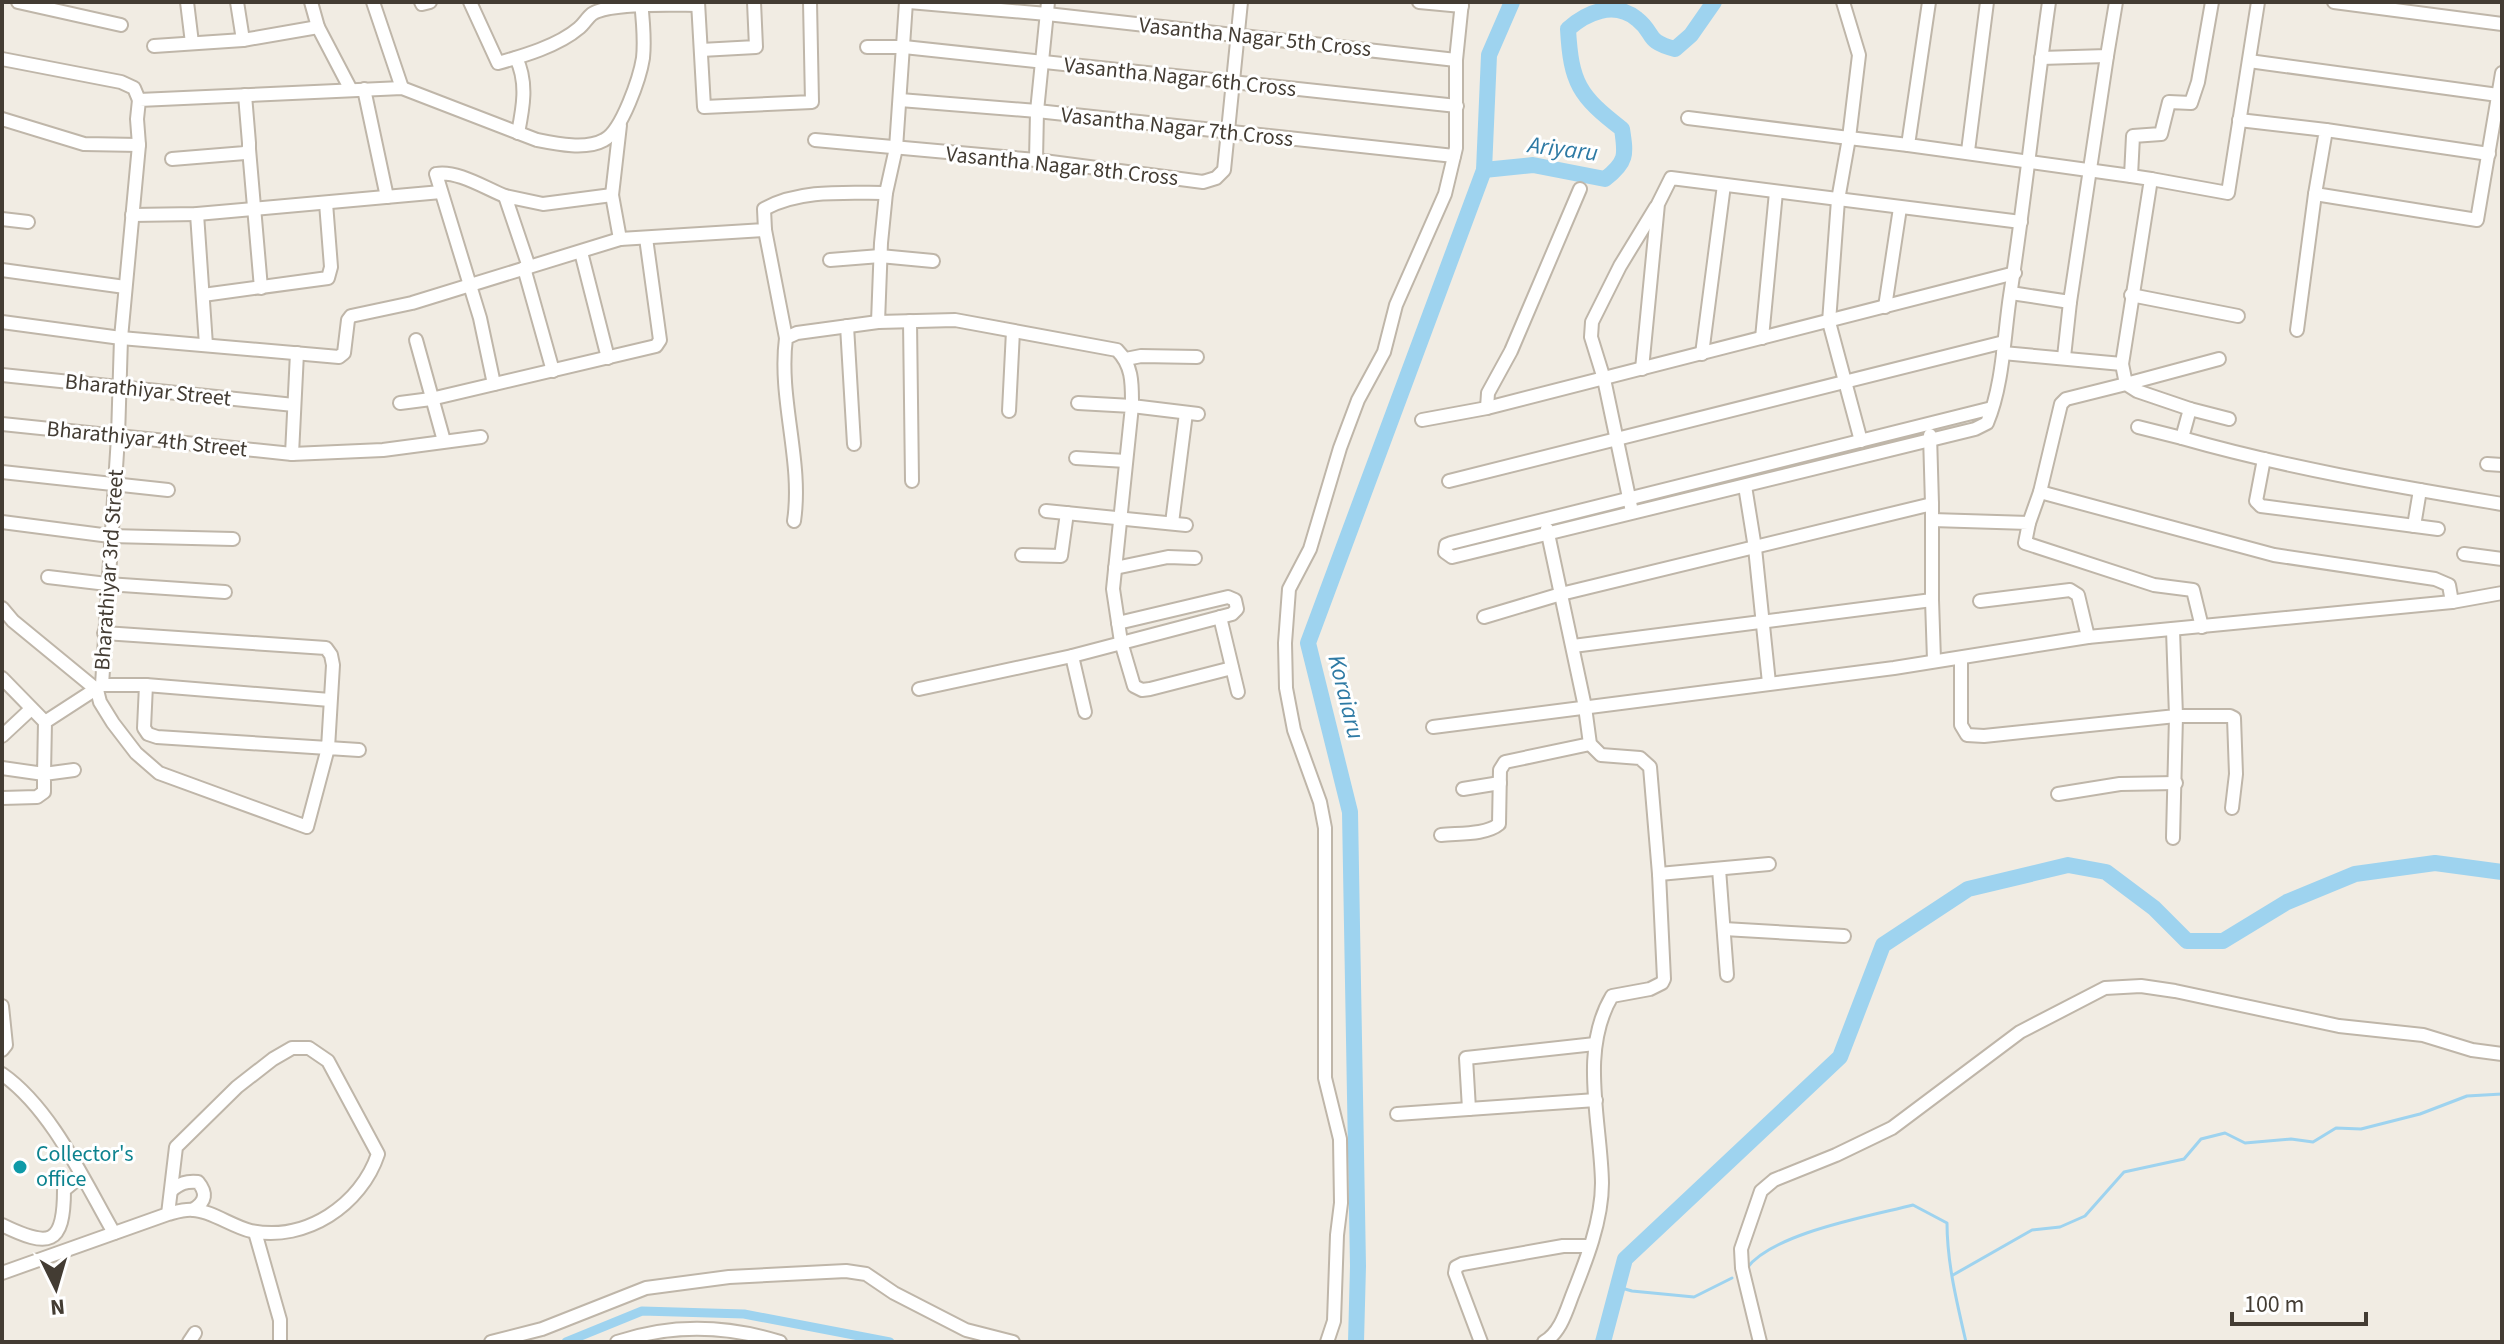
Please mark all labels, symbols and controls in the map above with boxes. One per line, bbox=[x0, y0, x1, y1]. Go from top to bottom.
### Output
street label: Vasantha Nagar 5th Cross bbox=[1137, 9, 1373, 65]
street label: Vasantha Nagar 6th Cross bbox=[1062, 49, 1298, 105]
street label: Vasantha Nagar 7th Cross bbox=[1059, 99, 1295, 155]
water label: Ariyaru bbox=[1524, 127, 1600, 171]
street label: Vasantha Nagar 8th Cross bbox=[944, 138, 1180, 194]
street label: Bharathiyar Street bbox=[63, 365, 233, 415]
street label: Bharathiyar 4th Street bbox=[45, 413, 249, 466]
street label: Bharathiyar 3rd Street bbox=[86, 468, 132, 672]
water label: Koraiaru bbox=[1319, 651, 1373, 743]
place label: Collector's office bbox=[36, 1138, 133, 1195]
marker: Collector's office bbox=[11, 1158, 29, 1176]
north arrow bbox=[16, 1248, 96, 1328]
scale bar bbox=[2232, 1276, 2366, 1326]
text: 100 m bbox=[2244, 1287, 2304, 1322]
text: N bbox=[49, 1290, 66, 1324]

